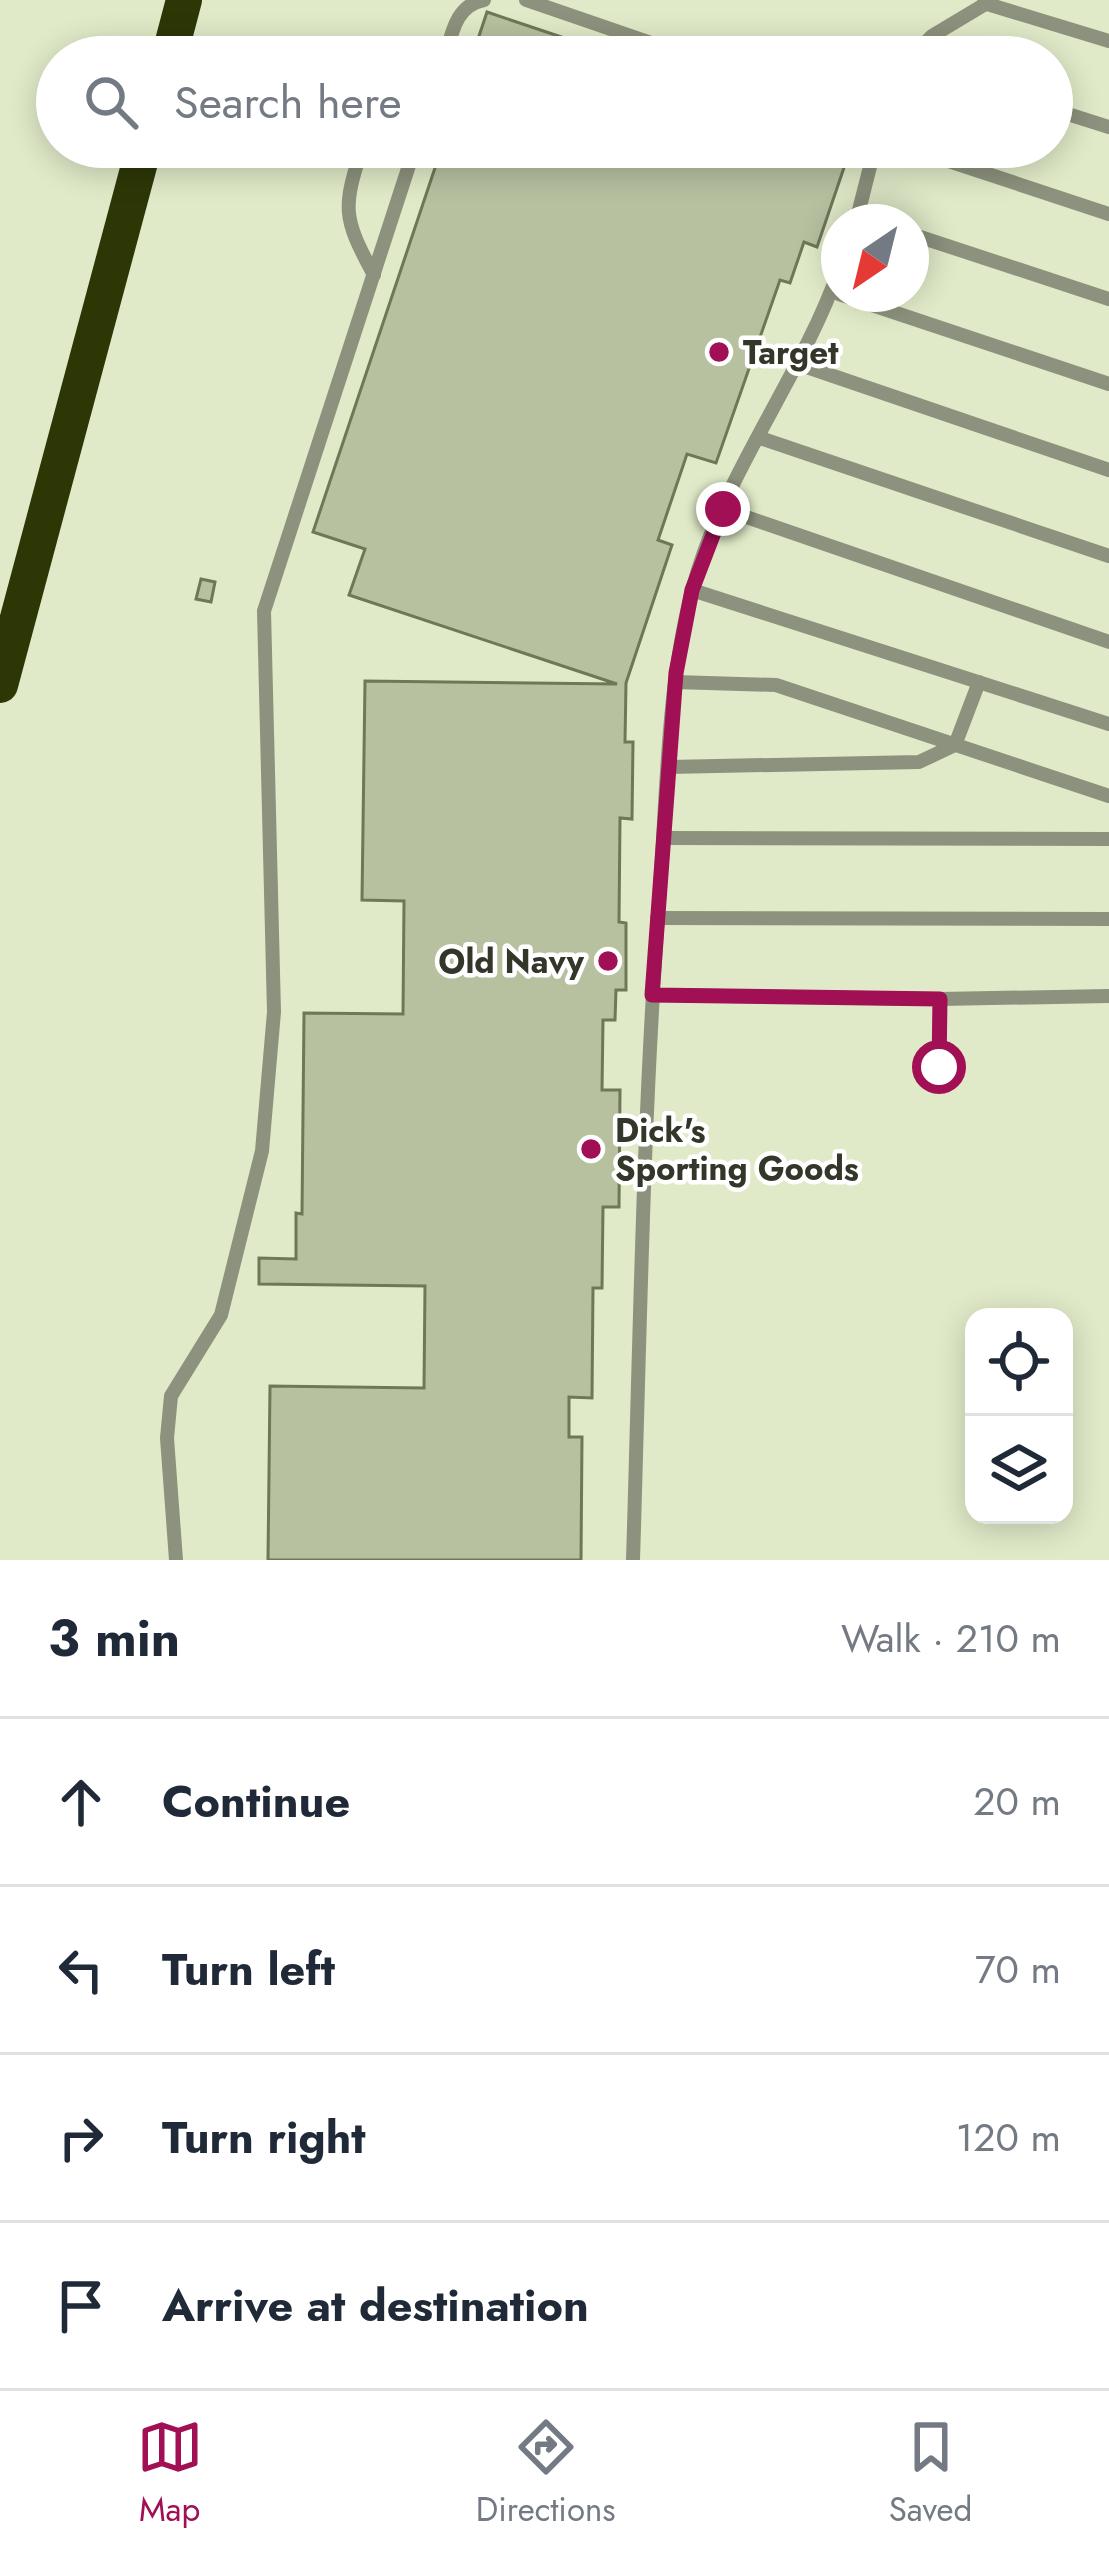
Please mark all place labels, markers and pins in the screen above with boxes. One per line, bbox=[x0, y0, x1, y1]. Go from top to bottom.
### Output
place label: Target bbox=[743, 329, 839, 376]
marker: Target bbox=[706, 339, 732, 365]
place label: Old Navy bbox=[438, 938, 585, 985]
marker: Old Navy bbox=[595, 948, 621, 974]
place label: Dick's Sporting Goods bbox=[615, 1107, 859, 1192]
marker: Dick's Sporting Goods bbox=[578, 1136, 604, 1162]

